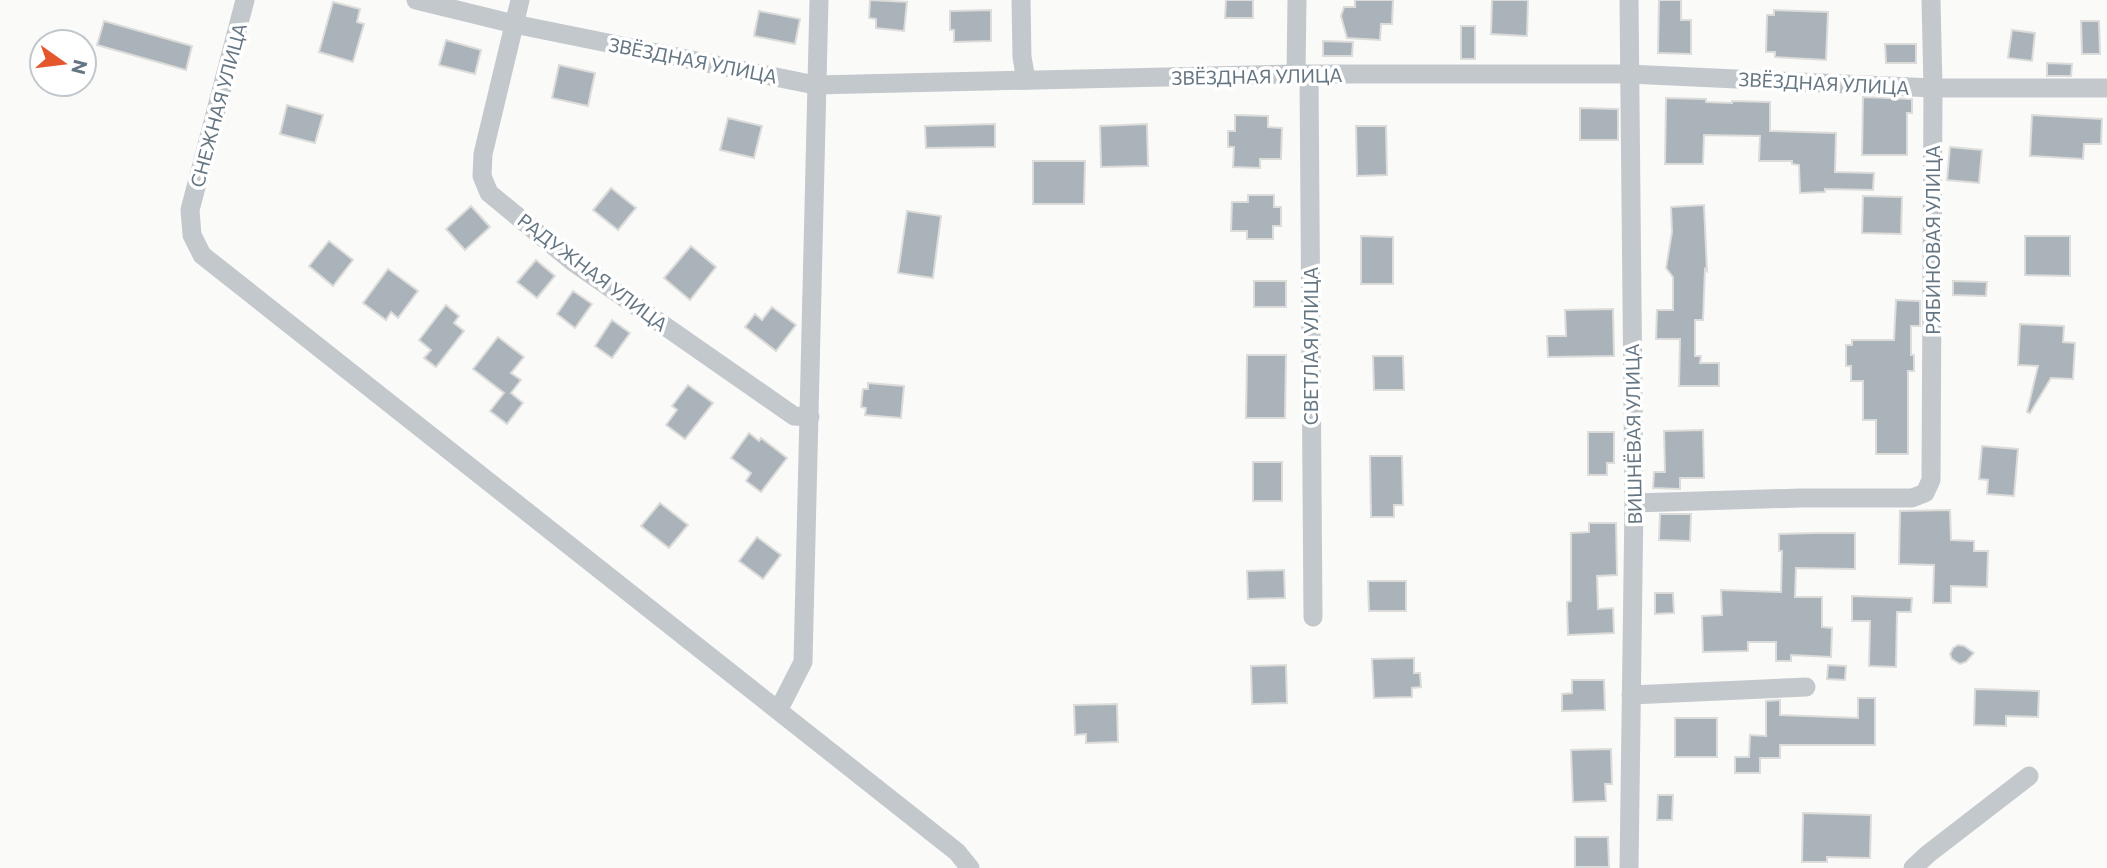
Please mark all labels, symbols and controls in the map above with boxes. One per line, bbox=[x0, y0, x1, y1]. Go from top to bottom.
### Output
street label: СНЕЖНАЯ УЛИЦА bbox=[185, 20, 251, 190]
north arrow bbox=[28, 28, 98, 98]
street label: ЗВЁЗДНАЯ УЛИЦА bbox=[607, 32, 779, 88]
text: N bbox=[67, 58, 93, 77]
street label: ЗВЁЗДНАЯ УЛИЦА bbox=[1171, 63, 1343, 89]
street label: ЗВЁЗДНАЯ УЛИЦА bbox=[1738, 67, 1910, 99]
street label: РЯБИНОВАЯ УЛИЦА bbox=[1921, 145, 1944, 335]
street label: РАДУЖНАЯ УЛИЦА bbox=[514, 208, 672, 336]
street label: СВЕТЛАЯ УЛИЦА bbox=[1299, 267, 1322, 425]
street label: ВИШНЁВАЯ УЛИЦА bbox=[1620, 343, 1646, 525]

